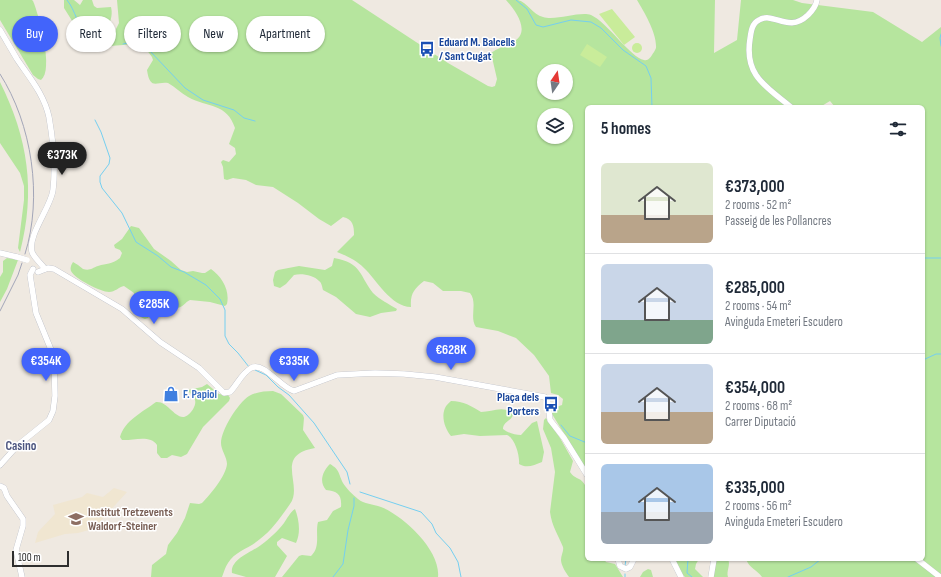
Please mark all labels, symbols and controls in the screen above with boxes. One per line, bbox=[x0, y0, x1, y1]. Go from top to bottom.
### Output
chip: Buy bbox=[12, 16, 58, 52]
chip: Rent bbox=[66, 16, 116, 52]
chip: Filters bbox=[124, 16, 181, 52]
chip: New bbox=[189, 16, 238, 52]
chip: Apartment bbox=[246, 16, 325, 52]
place label: Eduard M. Balcells / Sant Cugat bbox=[439, 35, 516, 64]
bus stop icon: Eduard M. Balcells / Sant Cugat bbox=[418, 40, 436, 58]
north arrow bbox=[537, 64, 573, 100]
map controls bbox=[537, 64, 573, 144]
button: layers bbox=[537, 108, 573, 144]
icon: filters bbox=[887, 118, 909, 140]
text: 5 homes bbox=[601, 119, 651, 139]
pin: €373K bbox=[34, 142, 90, 176]
text: €373K bbox=[47, 147, 77, 163]
text: €373,000 bbox=[725, 177, 785, 197]
icon: home bbox=[633, 179, 681, 227]
text: 2 rooms · 52 m² bbox=[725, 197, 792, 213]
text: Passeig de les Pollancres bbox=[725, 213, 831, 229]
text: €285,000 bbox=[725, 278, 785, 298]
icon: home bbox=[633, 280, 681, 328]
pin: €285K bbox=[126, 291, 182, 325]
text: €285K bbox=[139, 296, 169, 312]
text: 2 rooms · 54 m² bbox=[725, 298, 792, 314]
text: Avinguda Emeteri Escudero bbox=[725, 314, 843, 330]
pin: €628K bbox=[423, 337, 479, 371]
text: €628K bbox=[435, 342, 467, 358]
pin: €354K bbox=[18, 348, 74, 382]
pin: €335K bbox=[266, 348, 322, 382]
text: €354K bbox=[31, 353, 61, 369]
text: €335K bbox=[279, 353, 309, 369]
text: €354,000 bbox=[725, 378, 785, 398]
icon: home bbox=[633, 380, 681, 428]
shop icon: F. Papiol bbox=[162, 385, 180, 403]
place label: F. Papiol bbox=[183, 387, 217, 402]
place label: Plaça dels Porters bbox=[497, 390, 539, 419]
bus stop icon: Plaça dels Porters bbox=[542, 395, 560, 413]
text: 2 rooms · 68 m² bbox=[725, 398, 792, 414]
text: Carrer Diputació bbox=[725, 414, 796, 430]
district label: Casino bbox=[6, 438, 37, 454]
text: €335,000 bbox=[725, 478, 785, 498]
icon: home bbox=[633, 480, 681, 528]
text: 2 rooms · 56 m² bbox=[725, 498, 792, 514]
place label: Institut Tretzevents Waldorf-Steiner bbox=[88, 505, 173, 534]
school or university icon: Institut Tretzevents Waldorf-Steiner bbox=[67, 510, 85, 528]
text: Avinguda Emeteri Escudero bbox=[725, 514, 843, 530]
scale bar bbox=[12, 549, 69, 568]
text: 100 m bbox=[18, 551, 40, 564]

